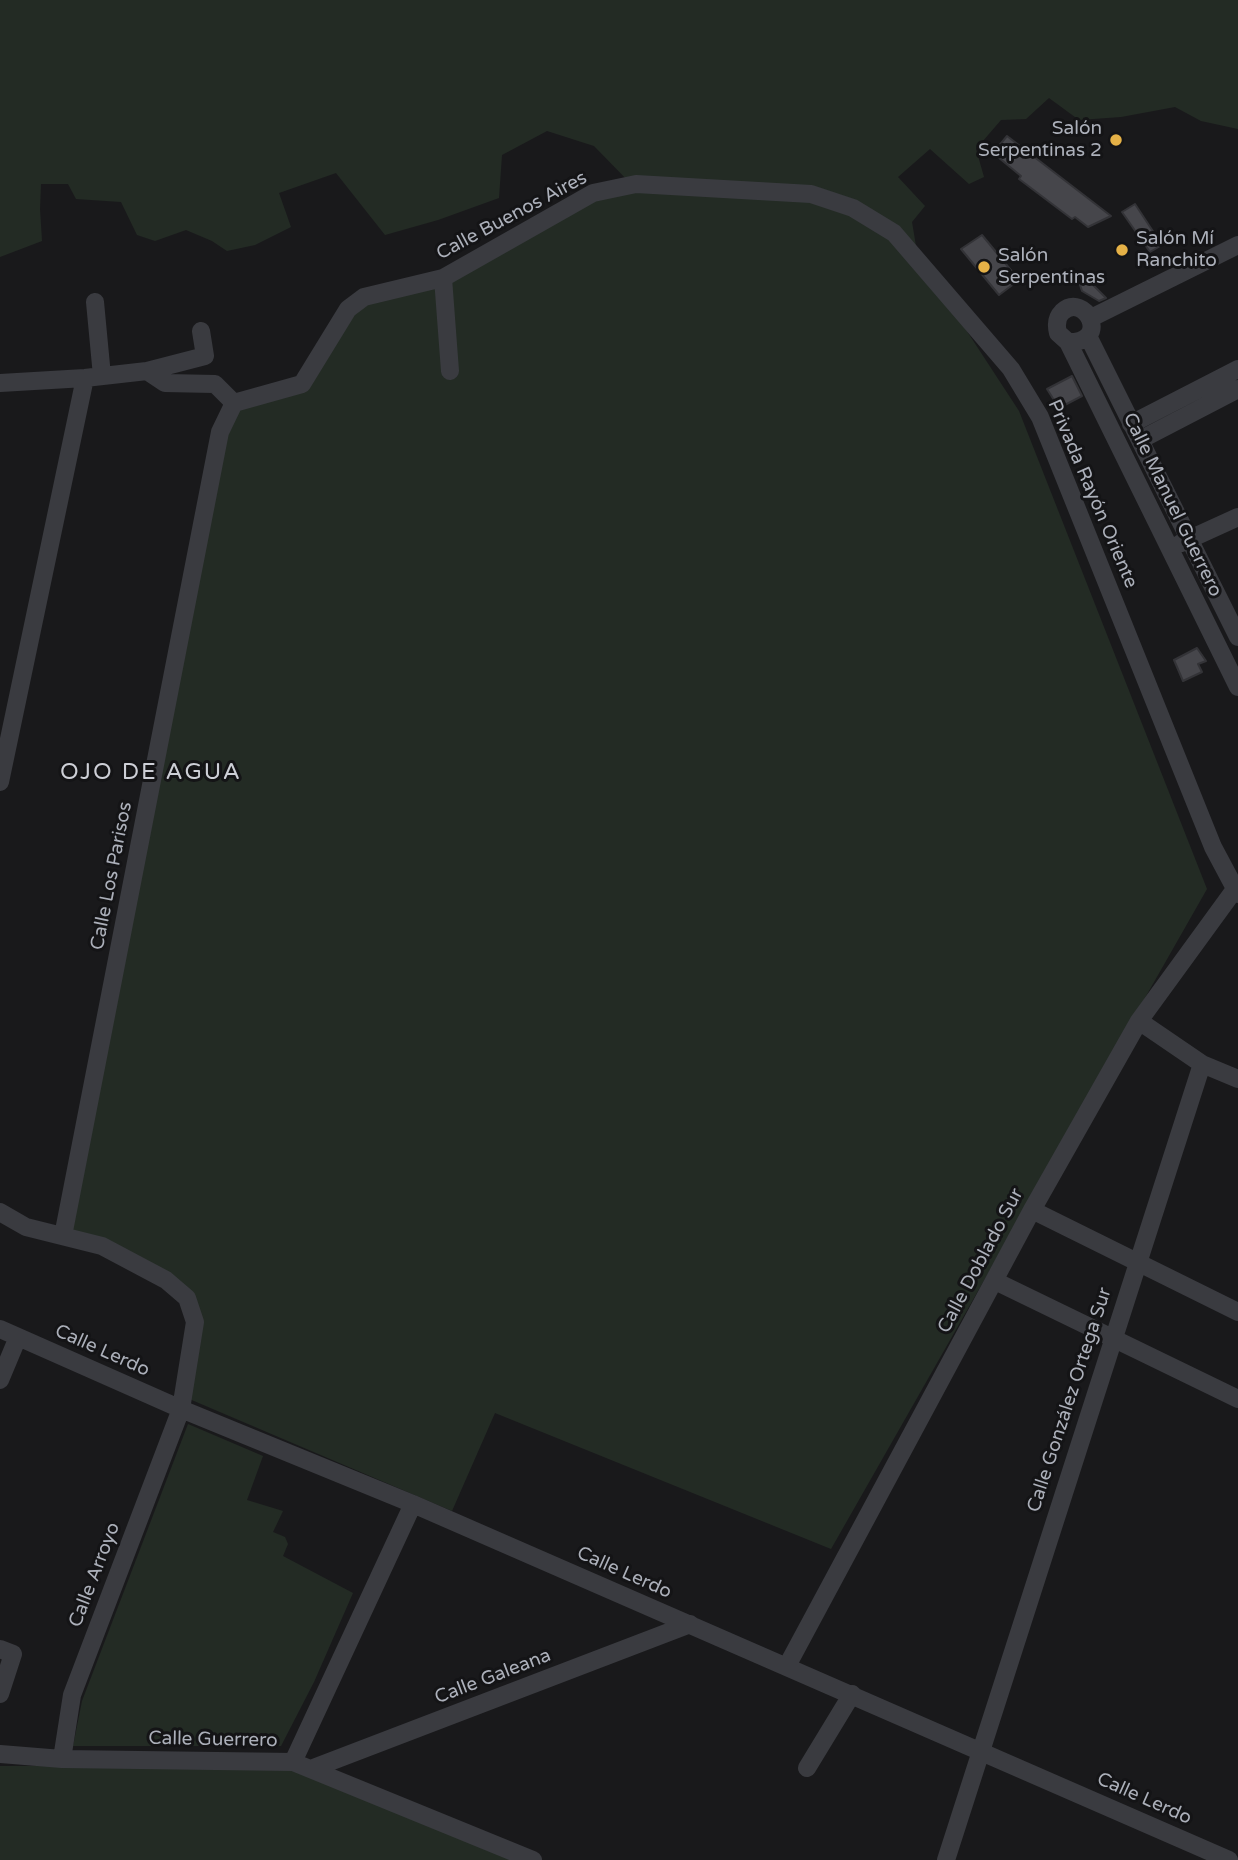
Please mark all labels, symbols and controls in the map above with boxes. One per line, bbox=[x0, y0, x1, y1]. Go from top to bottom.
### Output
place label: Salón Serpentinas 2 bbox=[978, 118, 1102, 162]
marker: Salón Serpentinas 2 bbox=[1108, 132, 1124, 148]
street label: Calle Buenos Aires bbox=[433, 167, 591, 265]
place label: Salón Mí Ranchito bbox=[1136, 228, 1217, 272]
marker: Salón Mí Ranchito bbox=[1114, 242, 1130, 258]
place label: Salón Serpentinas bbox=[998, 245, 1105, 289]
marker: Salón Serpentinas bbox=[976, 259, 992, 275]
street label: Privada Rayón Oriente bbox=[1042, 396, 1142, 592]
street label: Calle Manuel Guerrero bbox=[1118, 409, 1226, 601]
district label: OJO DE AGUA bbox=[61, 759, 241, 787]
street label: Calle Los Parisos bbox=[86, 800, 138, 952]
street label: Calle Doblado Sur bbox=[933, 1185, 1029, 1337]
street label: Calle González Ortega Sur bbox=[1023, 1285, 1117, 1515]
street label: Calle Lerdo bbox=[51, 1320, 153, 1382]
street label: Calle Arroyo bbox=[65, 1519, 125, 1631]
street label: Calle Lerdo bbox=[573, 1542, 675, 1604]
street label: Calle Galeana bbox=[432, 1644, 554, 1710]
street label: Calle Guerrero bbox=[148, 1727, 278, 1753]
street label: Calle Lerdo bbox=[1093, 1768, 1195, 1830]

